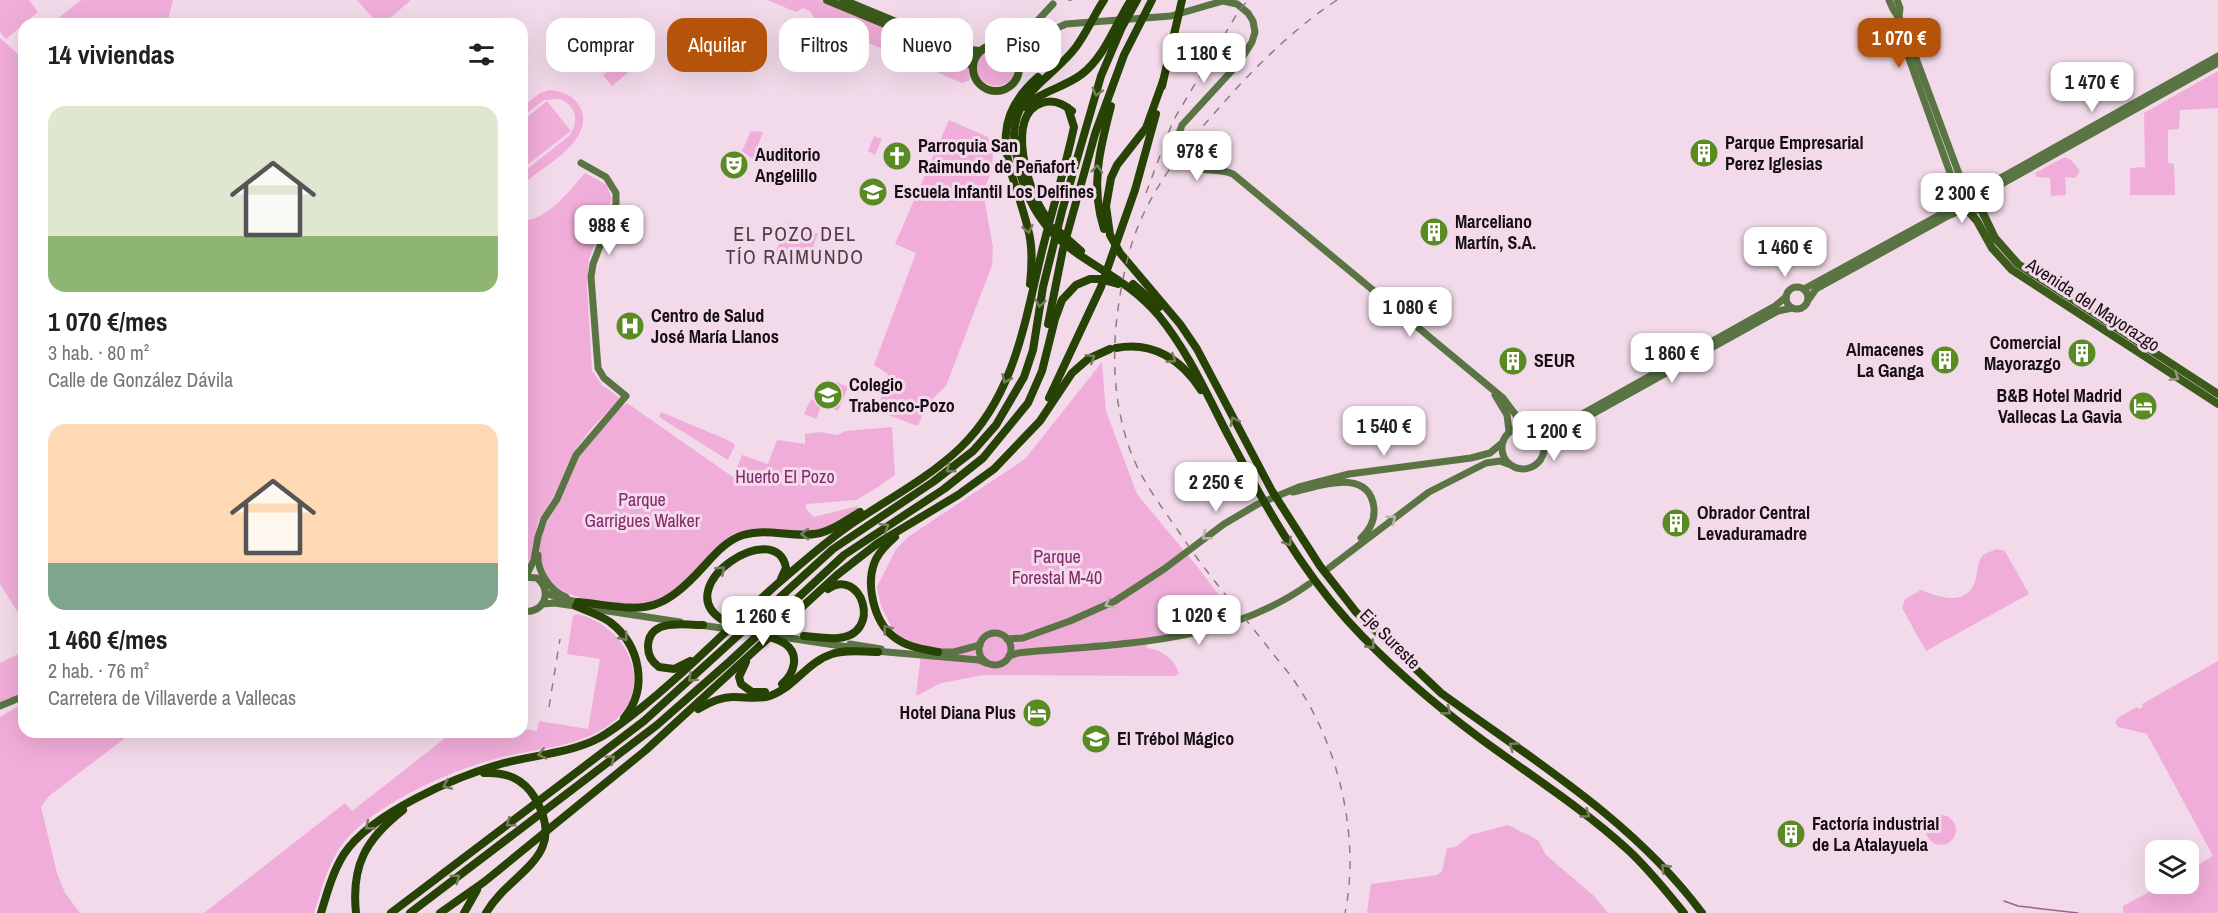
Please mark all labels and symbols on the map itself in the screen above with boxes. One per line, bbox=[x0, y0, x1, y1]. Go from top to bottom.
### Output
pin: 1 070 € bbox=[1844, 18, 1954, 69]
pin: 1 180 € bbox=[1149, 33, 1259, 84]
pin: 1 470 € bbox=[2037, 62, 2147, 113]
one-way arrow bbox=[1092, 86, 1104, 97]
place label: Parque Empresarial Perez Iglesias bbox=[1725, 130, 1864, 176]
pin: 978 € bbox=[1155, 131, 1239, 182]
place label: Parroquia San Raimundo de Peñafort bbox=[918, 133, 1076, 179]
building icon: Parque Empresarial Perez Iglesias bbox=[1688, 137, 1720, 169]
church icon: Parroquia San Raimundo de Peñafort bbox=[881, 140, 913, 172]
place label: Auditorio Angelillo bbox=[755, 142, 821, 188]
theatre icon: Auditorio Angelillo bbox=[718, 149, 750, 181]
one-way arrow bbox=[1090, 164, 1103, 173]
pin: 2 300 € bbox=[1907, 173, 2017, 224]
school or university icon: Escuela Infantil Los Delfines bbox=[857, 176, 889, 208]
place label: Escuela Infantil Los Delfines bbox=[894, 179, 1094, 204]
pin: 988 € bbox=[567, 205, 651, 256]
place label: Marceliano Martín, S.A. bbox=[1455, 209, 1536, 255]
building icon: Marceliano Martín, S.A. bbox=[1418, 216, 1450, 248]
district label: EL POZO DEL TÍO RAIMUNDO bbox=[725, 220, 865, 270]
one-way arrow bbox=[1021, 224, 1034, 234]
pin: 1 460 € bbox=[1730, 227, 1840, 278]
street label: Avenida del Mayorazgo bbox=[2021, 251, 2165, 357]
pin: 1 080 € bbox=[1355, 287, 1465, 338]
one-way arrow bbox=[1035, 299, 1047, 308]
place label: Centro de Salud José María Llanos bbox=[651, 303, 779, 349]
hospital icon: Centro de Salud José María Llanos bbox=[614, 310, 646, 342]
place label: Comercial Mayorazgo bbox=[1984, 330, 2061, 376]
pin: 1 860 € bbox=[1617, 333, 1727, 384]
place label: Almacenes La Ganga bbox=[1846, 337, 1925, 383]
building icon: Comercial Mayorazgo bbox=[2066, 337, 2098, 369]
building icon: Almacenes La Ganga bbox=[1929, 344, 1961, 376]
building icon: SEUR bbox=[1497, 345, 1529, 377]
place label: SEUR bbox=[1534, 348, 1575, 373]
one-way arrow bbox=[1165, 352, 1176, 363]
one-way arrow bbox=[1085, 354, 1095, 366]
one-way arrow bbox=[2169, 370, 2180, 381]
place label: Colegio Trabenco-Pozo bbox=[849, 372, 955, 418]
one-way arrow bbox=[1002, 373, 1014, 384]
school or university icon: Colegio Trabenco-Pozo bbox=[812, 379, 844, 411]
place label: B&B Hotel Madrid Vallecas La Gavia bbox=[1997, 383, 2123, 429]
hotel icon: B&B Hotel Madrid Vallecas La Gavia bbox=[2127, 390, 2159, 422]
pin: 1 540 € bbox=[1329, 406, 1439, 457]
pin: 1 200 € bbox=[1499, 411, 1609, 462]
one-way arrow bbox=[1230, 416, 1242, 427]
one-way arrow bbox=[946, 461, 957, 472]
pin: 2 250 € bbox=[1161, 462, 1271, 513]
park label: Huerto El Pozo bbox=[735, 464, 835, 489]
park label: Parque Garrigues Walker bbox=[584, 487, 700, 533]
place label: Obrador Central Levaduramadre bbox=[1697, 500, 1810, 546]
building icon: Obrador Central Levaduramadre bbox=[1660, 507, 1692, 539]
one-way arrow bbox=[1386, 515, 1397, 526]
one-way arrow bbox=[878, 523, 889, 534]
one-way arrow bbox=[800, 528, 809, 540]
one-way arrow bbox=[1202, 529, 1213, 540]
one-way arrow bbox=[1281, 535, 1292, 546]
park label: Parque Forestal M-40 bbox=[1012, 544, 1102, 590]
one-way arrow bbox=[715, 566, 725, 577]
pin: 1 020 € bbox=[1144, 595, 1254, 646]
pin: 1 260 € bbox=[708, 596, 818, 647]
one-way arrow bbox=[1104, 596, 1115, 608]
street label: Eje Sureste bbox=[1355, 603, 1426, 674]
one-way arrow bbox=[883, 624, 894, 635]
one-way arrow bbox=[617, 630, 628, 641]
one-way arrow bbox=[1364, 638, 1375, 649]
one-way arrow bbox=[689, 671, 699, 682]
hotel icon: Hotel Diana Plus bbox=[1021, 697, 1053, 729]
place label: Hotel Diana Plus bbox=[900, 700, 1016, 725]
one-way arrow bbox=[1440, 704, 1451, 715]
school or university icon: El Trébol Mágico bbox=[1080, 723, 1112, 755]
place label: El Trébol Mágico bbox=[1117, 726, 1234, 751]
one-way arrow bbox=[1509, 742, 1520, 753]
one-way arrow bbox=[538, 747, 548, 760]
one-way arrow bbox=[605, 756, 616, 767]
one-way arrow bbox=[442, 778, 453, 790]
one-way arrow bbox=[1579, 807, 1590, 818]
place label: Factoría industrial de La Atalayuela bbox=[1812, 811, 1939, 857]
one-way arrow bbox=[506, 815, 517, 826]
building icon: Factoría industrial de La Atalayuela bbox=[1775, 818, 1807, 850]
one-way arrow bbox=[365, 819, 376, 830]
one-way arrow bbox=[1661, 864, 1672, 874]
one-way arrow bbox=[450, 874, 461, 885]

